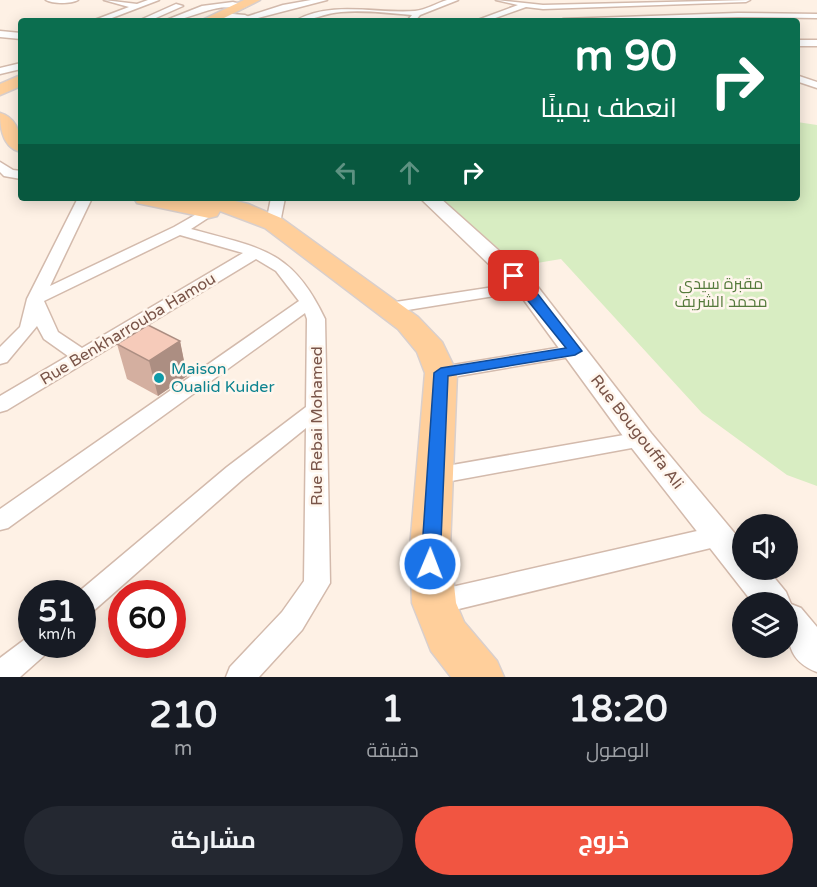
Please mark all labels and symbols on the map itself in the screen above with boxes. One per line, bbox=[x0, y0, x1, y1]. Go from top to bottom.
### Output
pin bbox=[488, 250, 539, 301]
street label: Rue Benkharrouba Hamou bbox=[36, 269, 220, 389]
park label: مقبرة سيدي محمد الشريف bbox=[675, 274, 767, 312]
street label: Rue Rebai Mohamed bbox=[307, 346, 327, 506]
place label: Maison Oualid Kuider bbox=[171, 359, 275, 397]
marker: Maison Oualid Kuider bbox=[152, 371, 166, 385]
street label: Rue Bougouffa Ali bbox=[586, 371, 688, 493]
position arrow bbox=[398, 532, 462, 596]
speed limit sign: 60 bbox=[108, 580, 186, 658]

